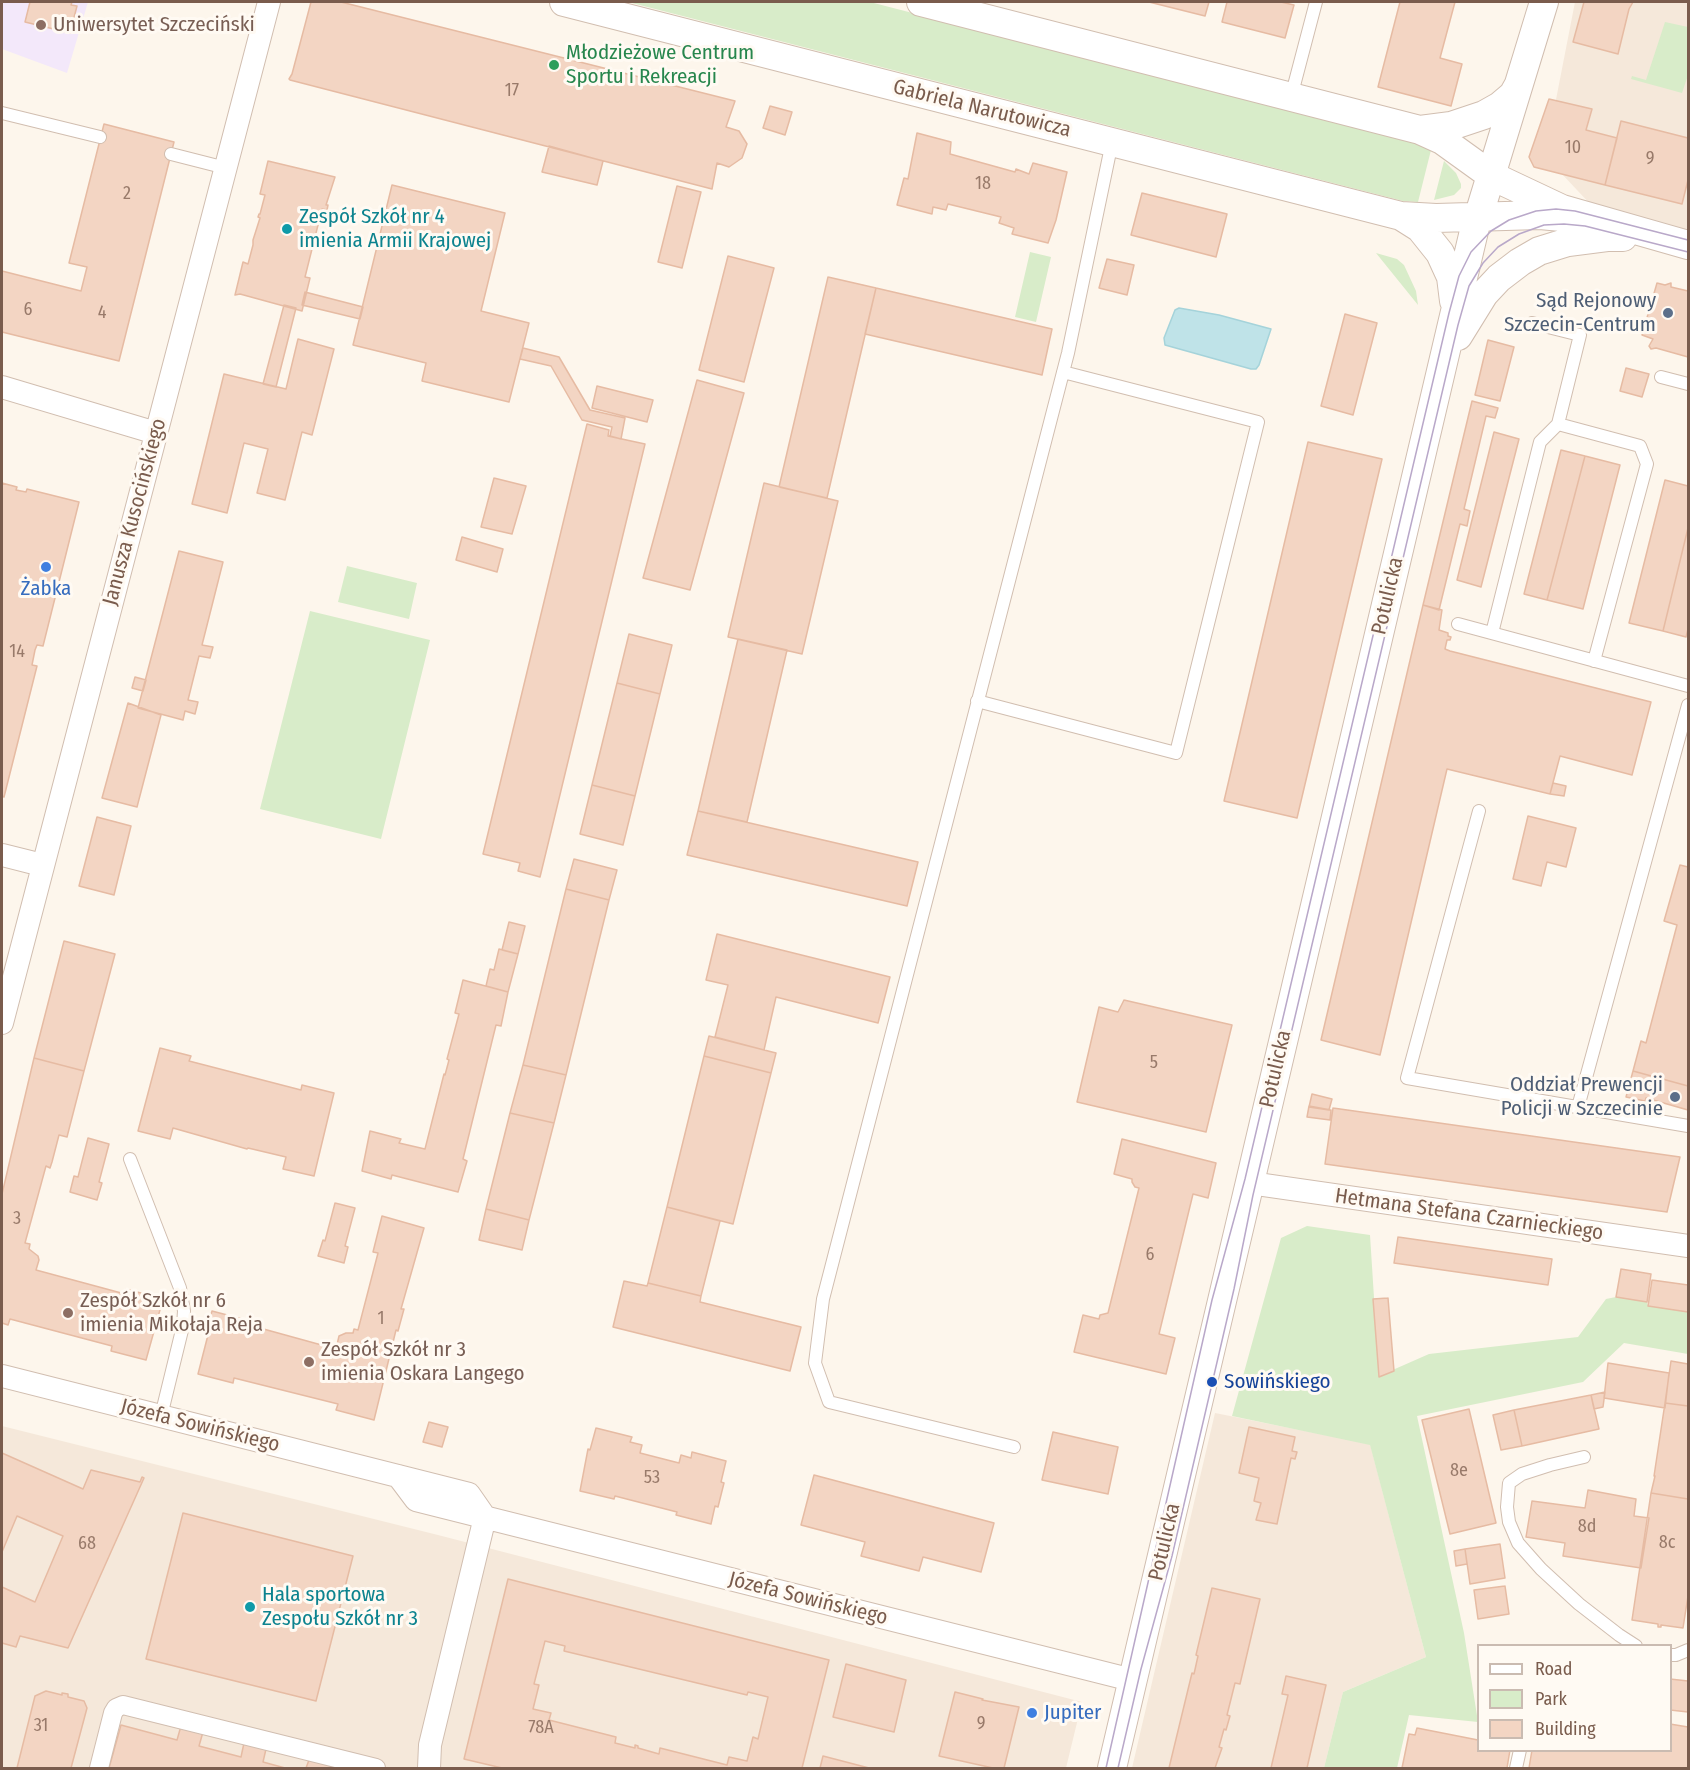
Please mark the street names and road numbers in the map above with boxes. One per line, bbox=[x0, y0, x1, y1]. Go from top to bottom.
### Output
street label: Gabriela Narutowicza bbox=[890, 75, 1074, 143]
street label: Janusza Kusocińskiego bbox=[98, 416, 172, 608]
street label: Potulicka bbox=[1367, 555, 1409, 637]
street label: Potulicka bbox=[1255, 1028, 1297, 1110]
street label: Hetmana Stefana Czarnieckiego bbox=[1333, 1184, 1605, 1246]
street label: Józefa Sowińskiego bbox=[118, 1394, 282, 1458]
street label: Potulicka bbox=[1144, 1501, 1186, 1583]
street label: Józefa Sowińskiego bbox=[726, 1567, 890, 1631]

